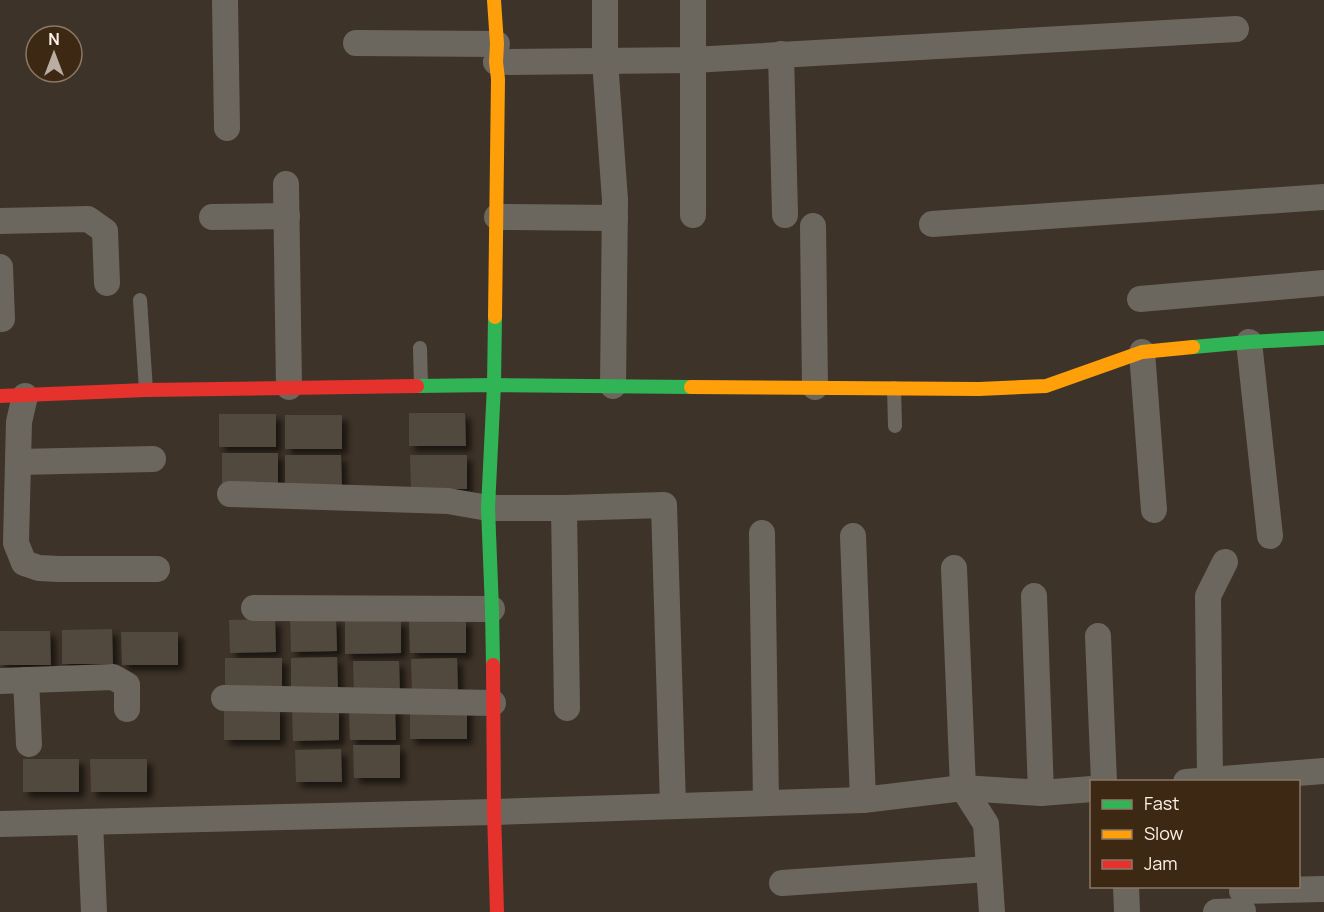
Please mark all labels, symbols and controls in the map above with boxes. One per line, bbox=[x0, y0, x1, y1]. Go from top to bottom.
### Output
north arrow bbox=[24, 24, 84, 84]
text: N bbox=[48, 28, 60, 50]
legend bbox=[1090, 780, 1300, 888]
text: Fast bbox=[1144, 791, 1179, 815]
text: Slow bbox=[1144, 821, 1184, 845]
text: Jam bbox=[1144, 851, 1178, 875]

